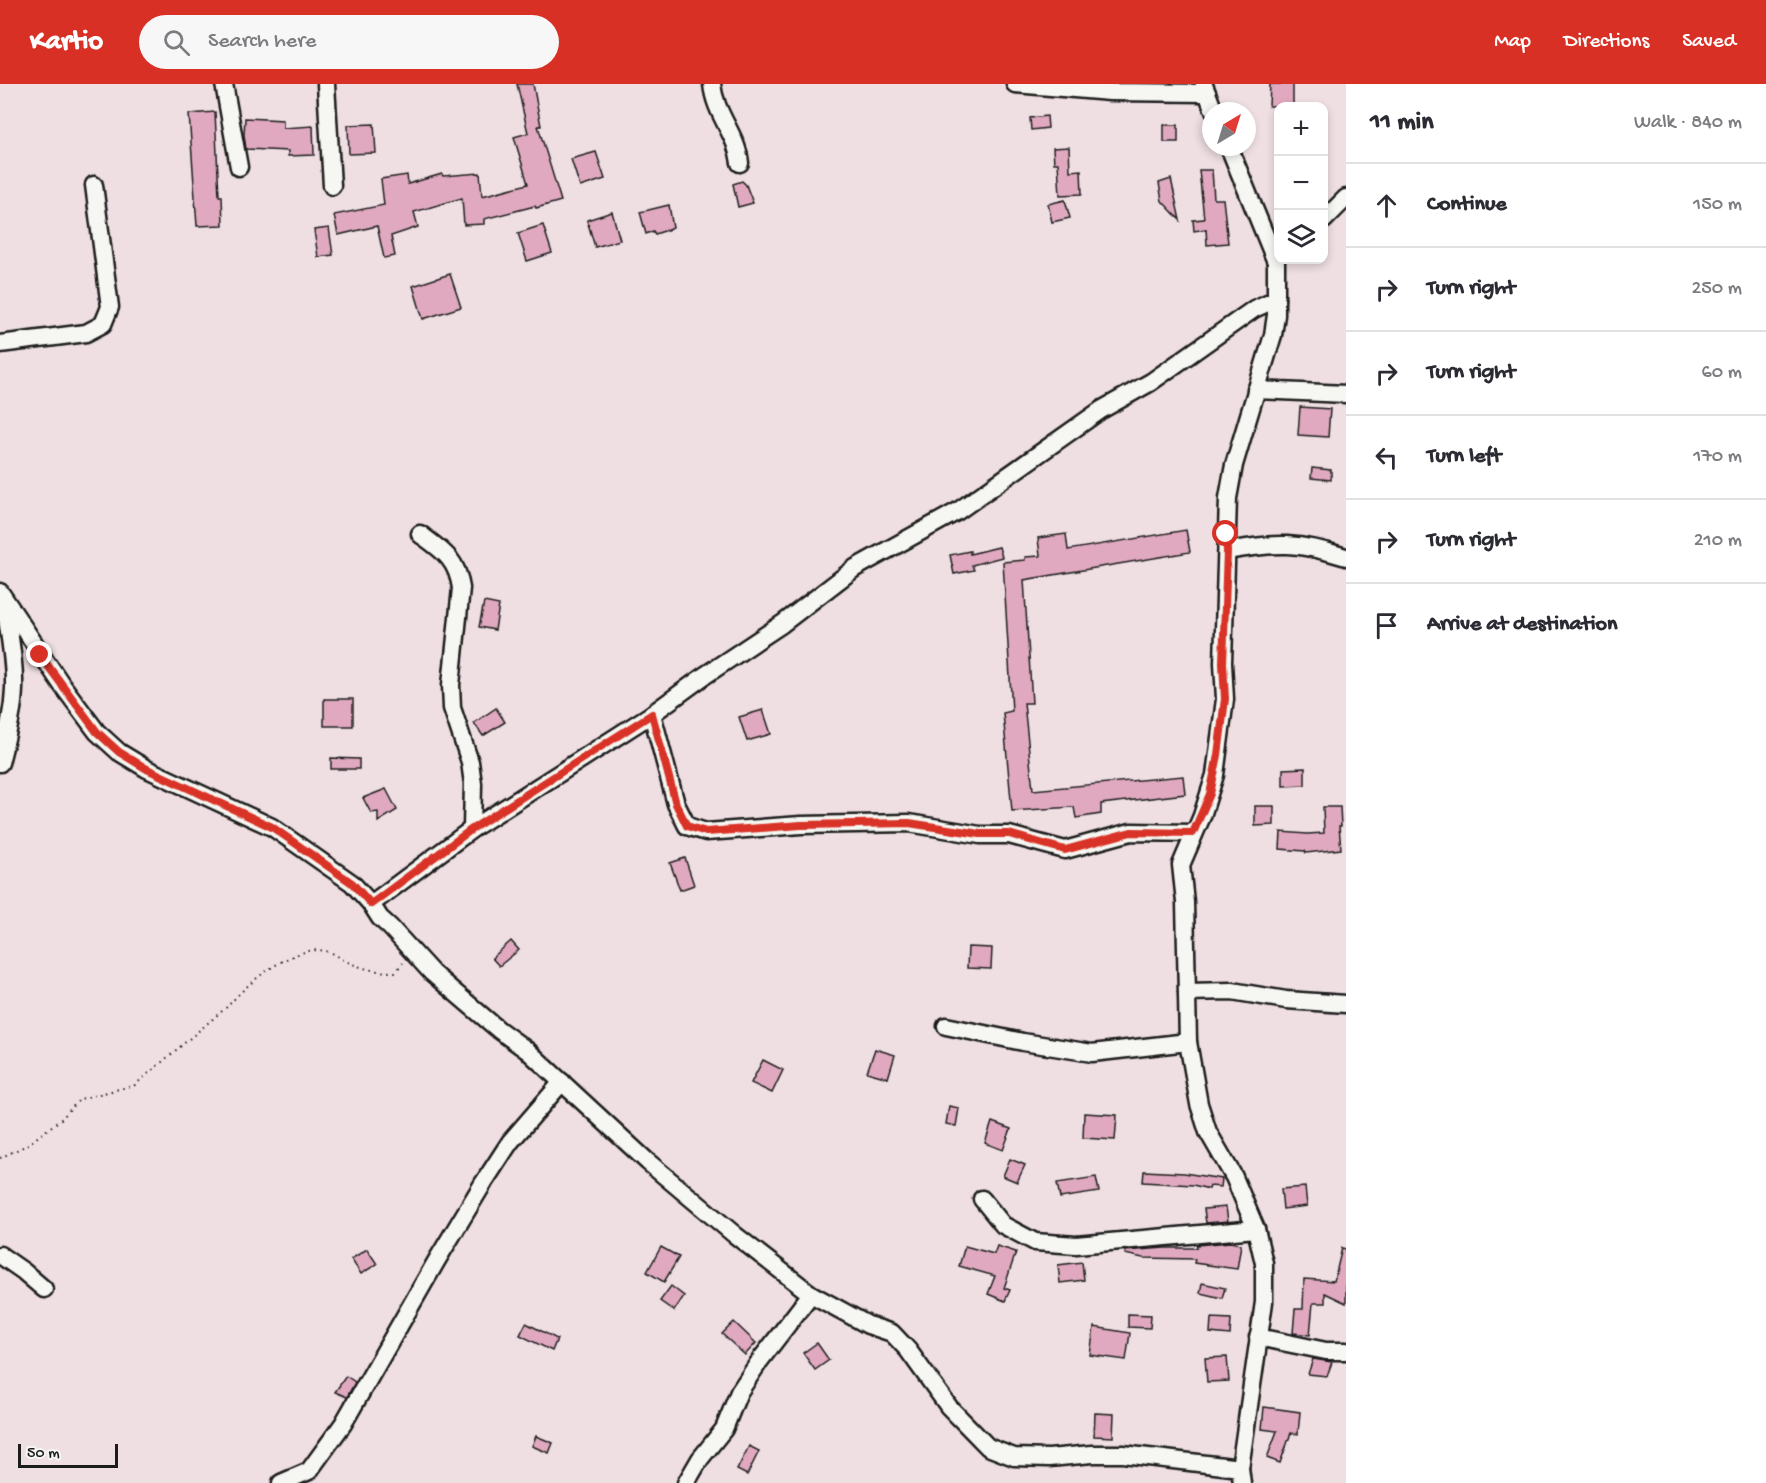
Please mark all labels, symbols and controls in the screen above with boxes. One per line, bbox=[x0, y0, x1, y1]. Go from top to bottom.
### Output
search box bbox=[139, 15, 559, 69]
text: Kartio bbox=[30, 26, 103, 59]
icon: search bbox=[160, 26, 193, 59]
text: Search here bbox=[208, 29, 316, 55]
text: Map bbox=[1494, 30, 1531, 55]
text: Directions bbox=[1564, 30, 1649, 55]
text: Saved bbox=[1682, 30, 1736, 55]
north arrow bbox=[1202, 102, 1256, 156]
map controls bbox=[1274, 102, 1328, 264]
button: + bbox=[1274, 102, 1328, 156]
text: 11 min bbox=[1370, 108, 1434, 139]
text: Walk · 840 m bbox=[1634, 112, 1742, 135]
button: − bbox=[1274, 156, 1328, 210]
icon: ahead bbox=[1370, 189, 1403, 222]
text: Continue bbox=[1427, 192, 1507, 218]
text: 150 m bbox=[1693, 194, 1742, 217]
button: layers bbox=[1274, 210, 1328, 264]
icon: right bbox=[1370, 273, 1403, 306]
text: Turn right bbox=[1427, 276, 1515, 302]
text: 250 m bbox=[1691, 278, 1742, 301]
icon: right bbox=[1370, 357, 1403, 390]
text: Turn right bbox=[1427, 360, 1515, 386]
text: 60 m bbox=[1702, 362, 1742, 385]
icon: left bbox=[1370, 441, 1403, 474]
text: Turn left bbox=[1427, 444, 1501, 470]
text: 170 m bbox=[1693, 446, 1742, 469]
route start bbox=[1212, 520, 1238, 546]
icon: right bbox=[1370, 525, 1403, 558]
text: Turn right bbox=[1427, 528, 1515, 554]
text: 210 m bbox=[1694, 530, 1742, 553]
icon: arrive bbox=[1370, 609, 1403, 642]
text: Arrive at destination bbox=[1427, 612, 1617, 638]
route end bbox=[26, 641, 52, 667]
scale bar bbox=[18, 1441, 118, 1468]
text: 50 m bbox=[27, 1445, 60, 1464]

